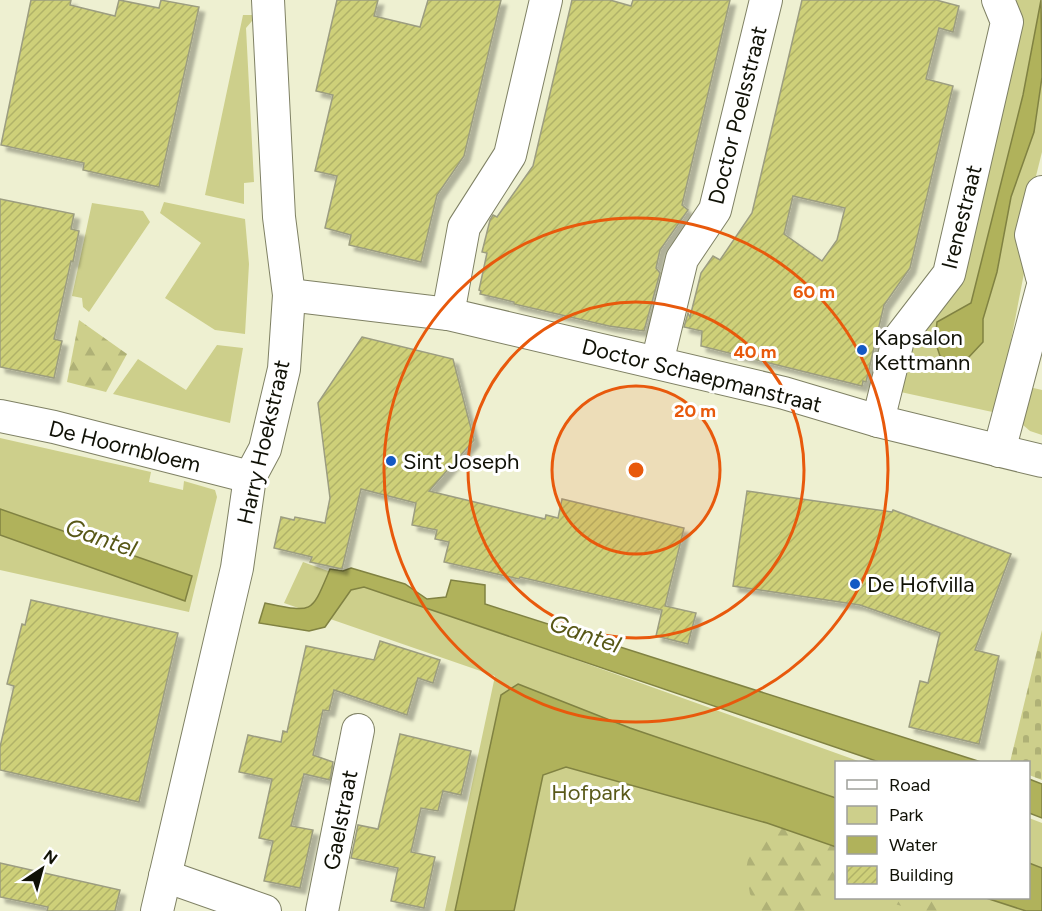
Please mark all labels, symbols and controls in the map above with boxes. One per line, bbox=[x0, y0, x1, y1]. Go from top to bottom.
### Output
street label: Doctor Poelsstraat bbox=[702, 23, 773, 207]
street label: Irenestraat bbox=[936, 162, 987, 272]
text: 60 m bbox=[793, 281, 835, 303]
place label: Kapsalon Kettmann bbox=[874, 324, 970, 376]
street label: Doctor Schaepmanstraat bbox=[579, 333, 825, 418]
text: 40 m bbox=[733, 341, 777, 363]
marker: Kapsalon Kettmann bbox=[855, 343, 869, 357]
street label: Harry Hoekstraat bbox=[231, 357, 296, 527]
text: 20 m bbox=[674, 400, 716, 422]
street label: De Hoornbloem bbox=[46, 415, 204, 478]
place label: Sint Joseph bbox=[403, 448, 519, 475]
marker: Sint Joseph bbox=[384, 454, 398, 468]
centre of rings bbox=[626, 460, 646, 480]
water label: Gantel bbox=[62, 512, 141, 563]
place label: De Hofvilla bbox=[867, 571, 974, 598]
marker: De Hofvilla bbox=[848, 577, 862, 591]
water label: Gantel bbox=[546, 608, 625, 659]
legend bbox=[835, 761, 1030, 899]
street label: Gaelstraat bbox=[318, 768, 363, 873]
text: Road bbox=[889, 774, 930, 796]
park label: Hofpark bbox=[551, 779, 631, 806]
text: Park bbox=[889, 804, 924, 826]
text: Water bbox=[889, 834, 937, 856]
north arrow bbox=[12, 839, 72, 899]
text: N bbox=[40, 846, 61, 869]
text: Building bbox=[889, 864, 954, 886]

